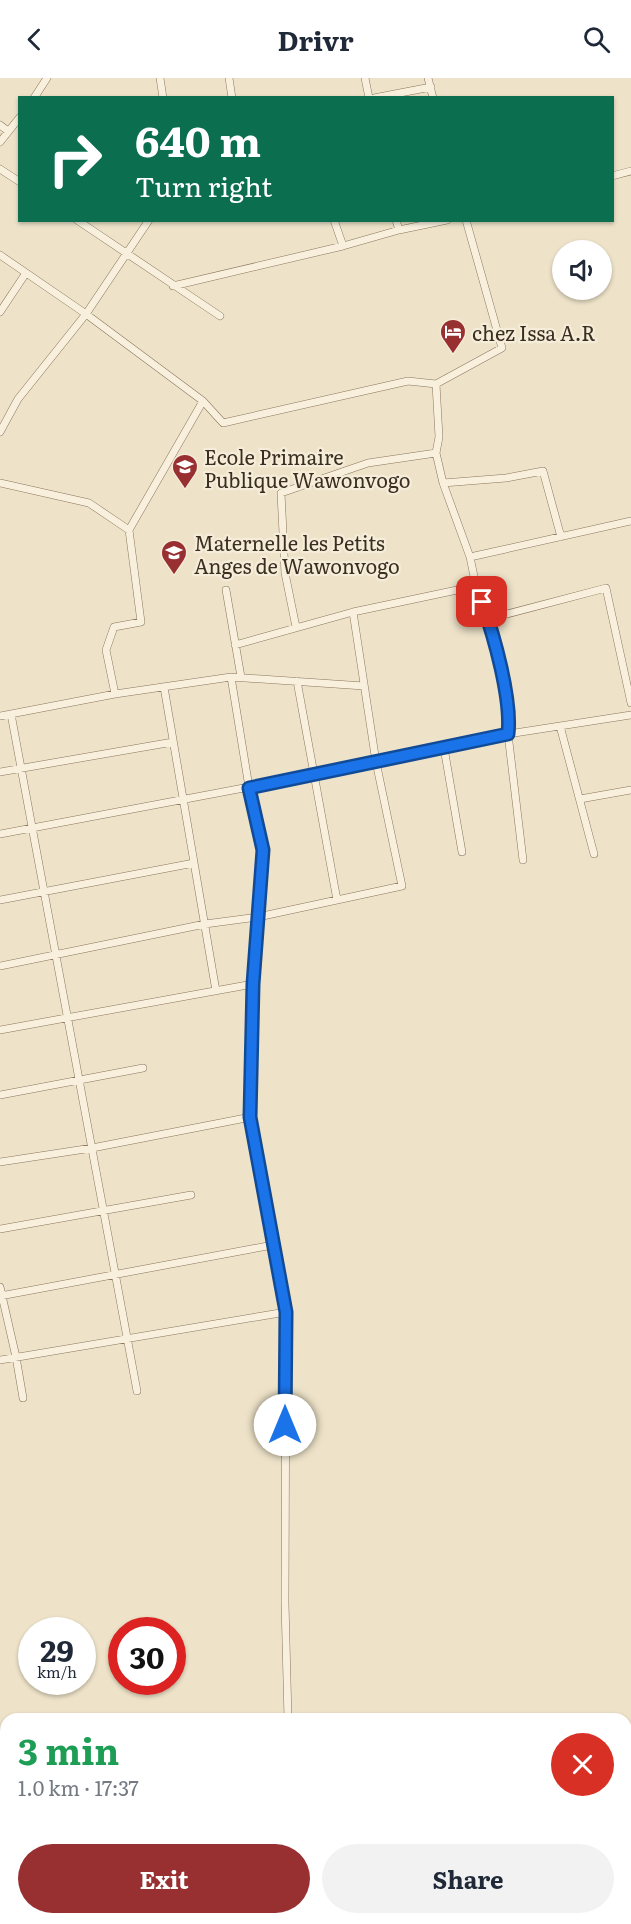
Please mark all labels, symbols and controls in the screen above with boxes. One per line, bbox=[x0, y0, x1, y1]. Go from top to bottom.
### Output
text: Drivr bbox=[277, 19, 354, 59]
icon: back bbox=[18, 23, 51, 56]
icon: search bbox=[580, 23, 613, 56]
text: 640 m bbox=[135, 108, 261, 170]
icon: right bbox=[36, 120, 114, 198]
text: Turn right bbox=[135, 165, 272, 205]
map controls bbox=[552, 240, 612, 300]
button: sound bbox=[552, 240, 612, 300]
hotel icon: chez Issa A.R bbox=[438, 317, 468, 355]
place label: chez Issa A.R bbox=[472, 317, 596, 347]
place label: Ecole Primaire Publique Wawonvogo bbox=[204, 441, 410, 494]
school or university icon: Ecole Primaire Publique Wawonvogo bbox=[170, 452, 200, 490]
place label: Maternelle les Petits Anges de Wawonvogo bbox=[194, 527, 400, 580]
school or university icon: Maternelle les Petits Anges de Wawonvogo bbox=[159, 538, 189, 576]
pin bbox=[456, 576, 507, 627]
icon: arrive bbox=[465, 585, 498, 618]
position arrow bbox=[253, 1393, 317, 1457]
speed limit sign: 30 bbox=[108, 1617, 186, 1695]
text: 29 bbox=[40, 1627, 74, 1671]
text: km/h bbox=[37, 1660, 77, 1683]
text: 3 min bbox=[18, 1723, 119, 1776]
button: close bbox=[551, 1733, 614, 1796]
text: 1.0 km · 17:37 bbox=[18, 1772, 139, 1802]
button: Exit bbox=[18, 1844, 310, 1913]
button: Share bbox=[322, 1844, 614, 1913]

